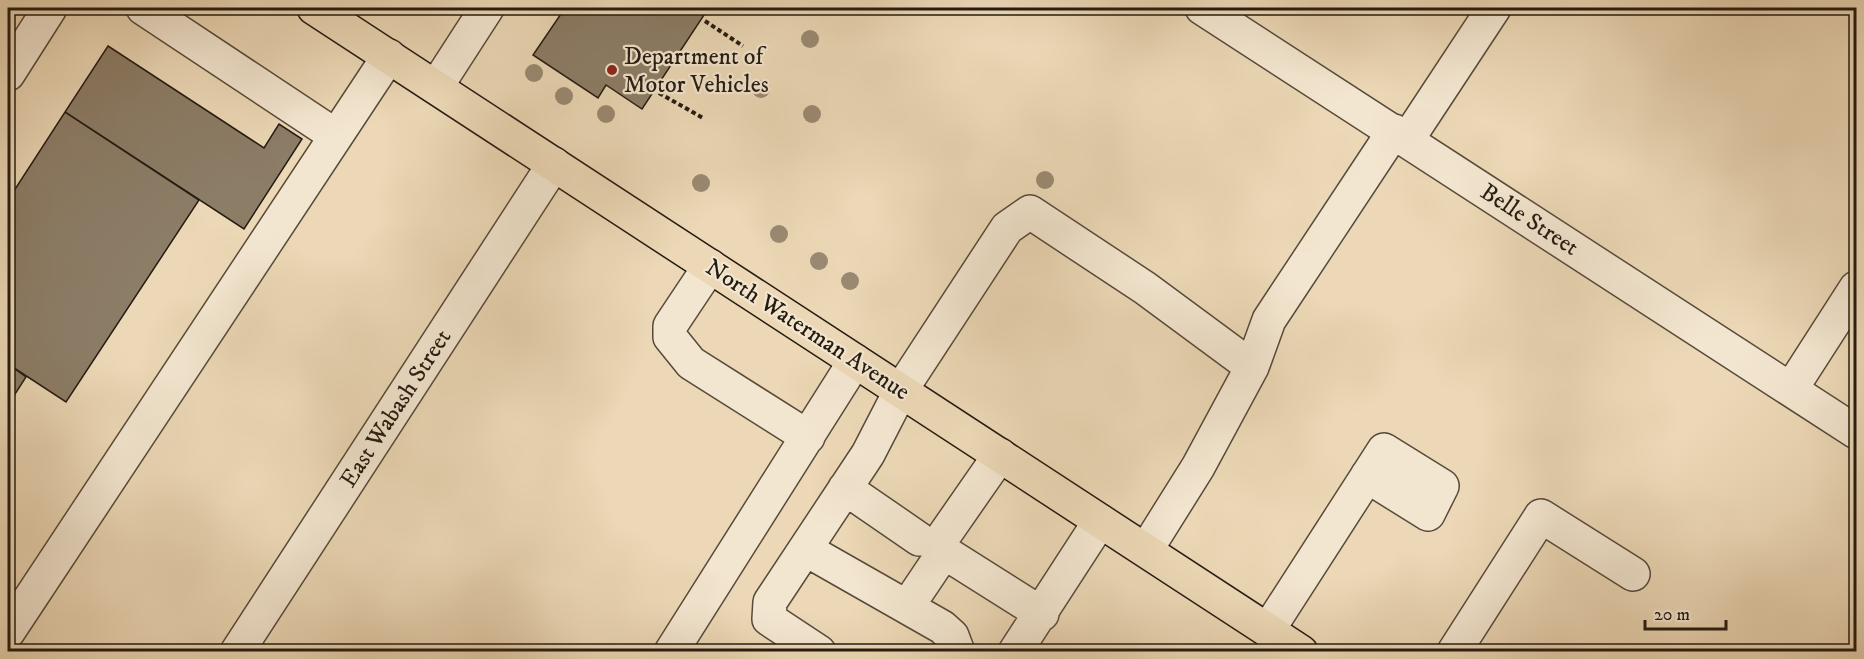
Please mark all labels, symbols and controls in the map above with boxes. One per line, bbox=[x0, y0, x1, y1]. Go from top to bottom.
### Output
place label: Department of Motor Vehicles bbox=[624, 42, 769, 100]
marker: Department of Motor Vehicles bbox=[605, 63, 619, 77]
street label: Belle Street bbox=[1475, 177, 1585, 263]
street label: North Waterman Avenue bbox=[700, 253, 915, 407]
street label: East Wabash Street bbox=[333, 323, 458, 493]
scale bar bbox=[1645, 593, 1726, 631]
text: 20 m bbox=[1654, 604, 1690, 626]

